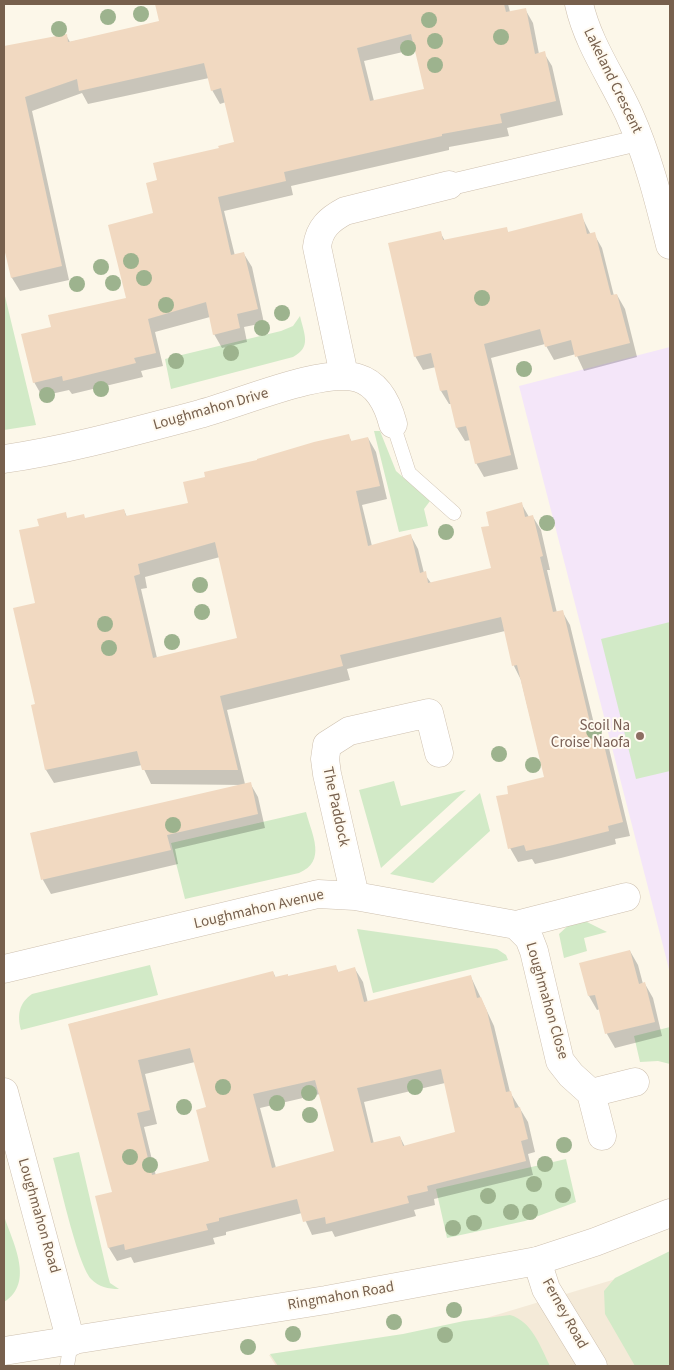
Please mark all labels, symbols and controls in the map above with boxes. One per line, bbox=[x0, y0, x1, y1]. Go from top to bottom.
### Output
street label: Lakeland Crescent bbox=[579, 25, 645, 137]
street label: Loughmahon Drive bbox=[151, 385, 271, 435]
place label: Scoil Na Croise Naofa bbox=[551, 718, 630, 753]
marker: Scoil Na Croise Naofa bbox=[634, 730, 646, 742]
street label: The Paddock bbox=[318, 765, 352, 849]
street label: Loughmahon Avenue bbox=[192, 886, 326, 934]
street label: Loughmahon Close bbox=[521, 940, 571, 1062]
street label: Loughmahon Road bbox=[13, 1156, 63, 1276]
street label: Ferney Road bbox=[537, 1276, 591, 1352]
street label: Ringmahon Road bbox=[286, 1279, 396, 1315]

